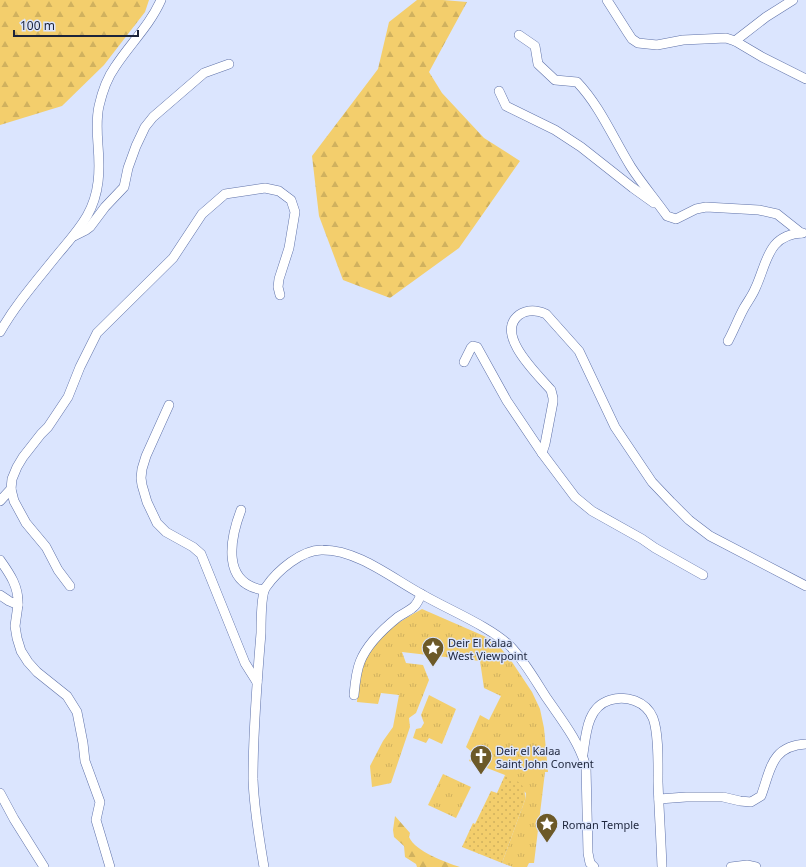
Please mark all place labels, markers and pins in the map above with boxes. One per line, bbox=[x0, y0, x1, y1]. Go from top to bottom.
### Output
place icon: Deir El Kalaa West Viewpoint bbox=[420, 635, 446, 668]
place label: Deir El Kalaa West Viewpoint bbox=[448, 635, 527, 663]
church icon: Deir el Kalaa Saint John Convent bbox=[468, 743, 494, 776]
place label: Deir el Kalaa Saint John Convent bbox=[496, 743, 594, 771]
place icon: Roman Temple bbox=[534, 811, 560, 844]
place label: Roman Temple bbox=[562, 817, 639, 832]

